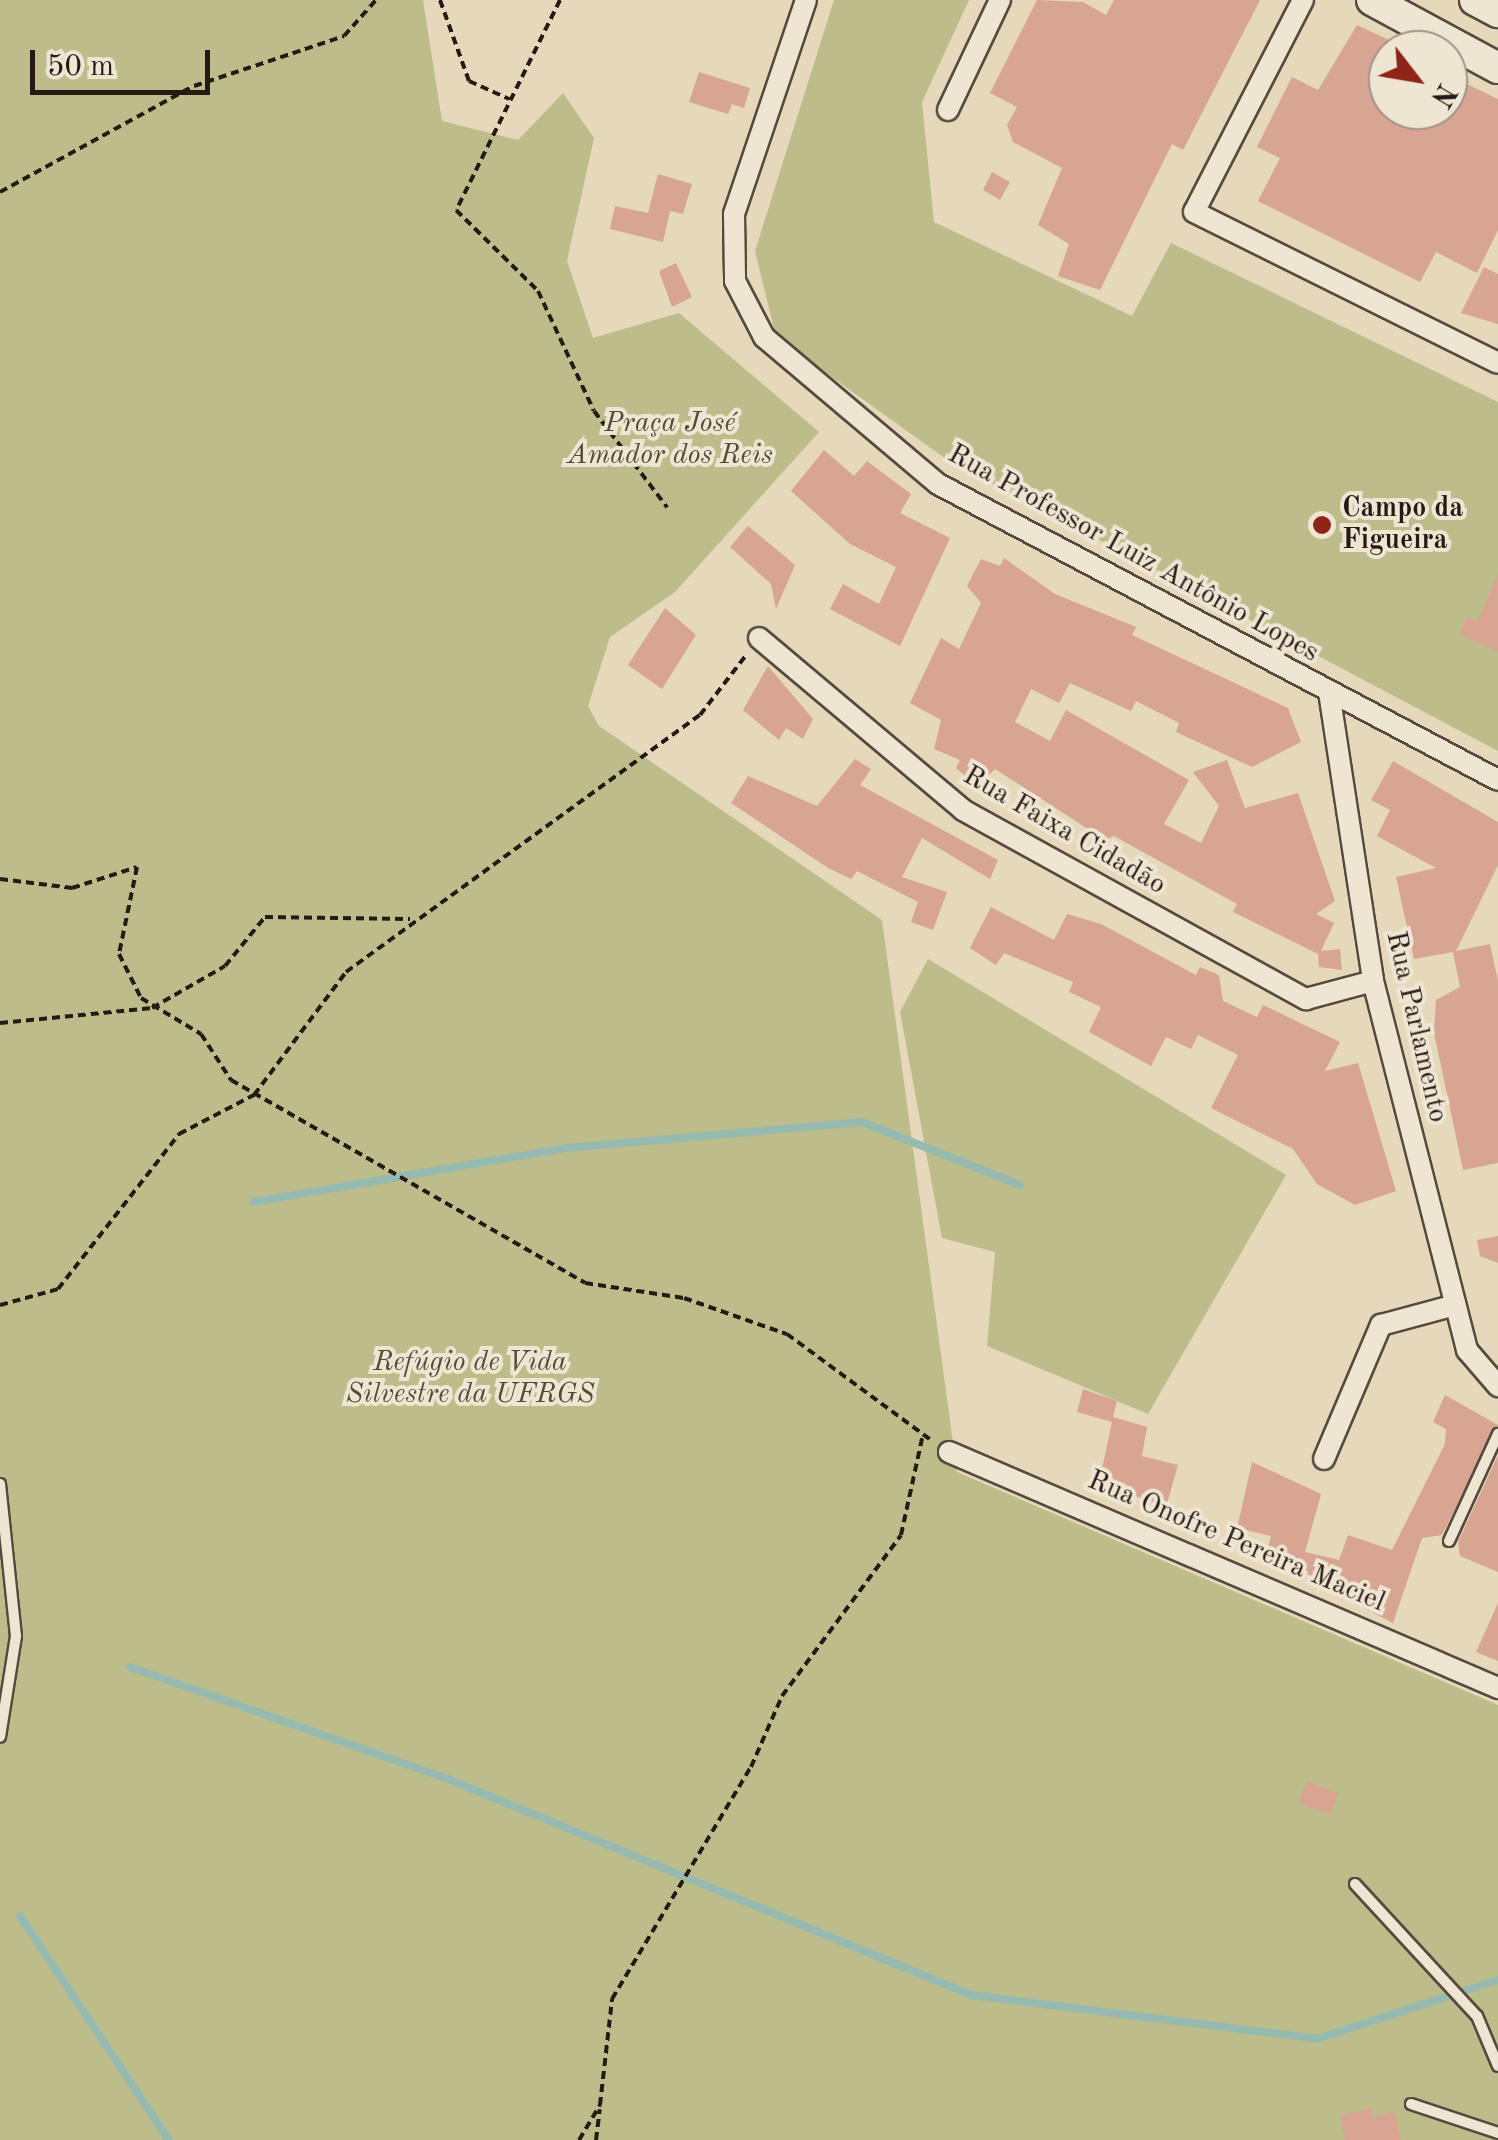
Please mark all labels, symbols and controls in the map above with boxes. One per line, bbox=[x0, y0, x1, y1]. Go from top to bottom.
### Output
scale bar bbox=[35, 30, 215, 92]
north arrow bbox=[1368, 30, 1468, 130]
text: 50 m bbox=[47, 52, 114, 82]
text: N bbox=[1424, 78, 1460, 111]
park label: Praça José Amador dos Reis bbox=[567, 407, 773, 473]
street label: Rua Professor Luiz Antônio Lopes bbox=[942, 438, 1324, 670]
place label: Campo da Figueira bbox=[1342, 492, 1464, 558]
marker: Campo da Figueira bbox=[1311, 514, 1333, 536]
street label: Rua Faixa Cidadão bbox=[957, 759, 1171, 903]
street label: Rua Parlamento bbox=[1378, 928, 1454, 1126]
park label: Refúgio de Vida Silvestre da UFRGS bbox=[346, 1346, 594, 1412]
street label: Rua Onofre Pereira Maciel bbox=[1082, 1464, 1390, 1620]

